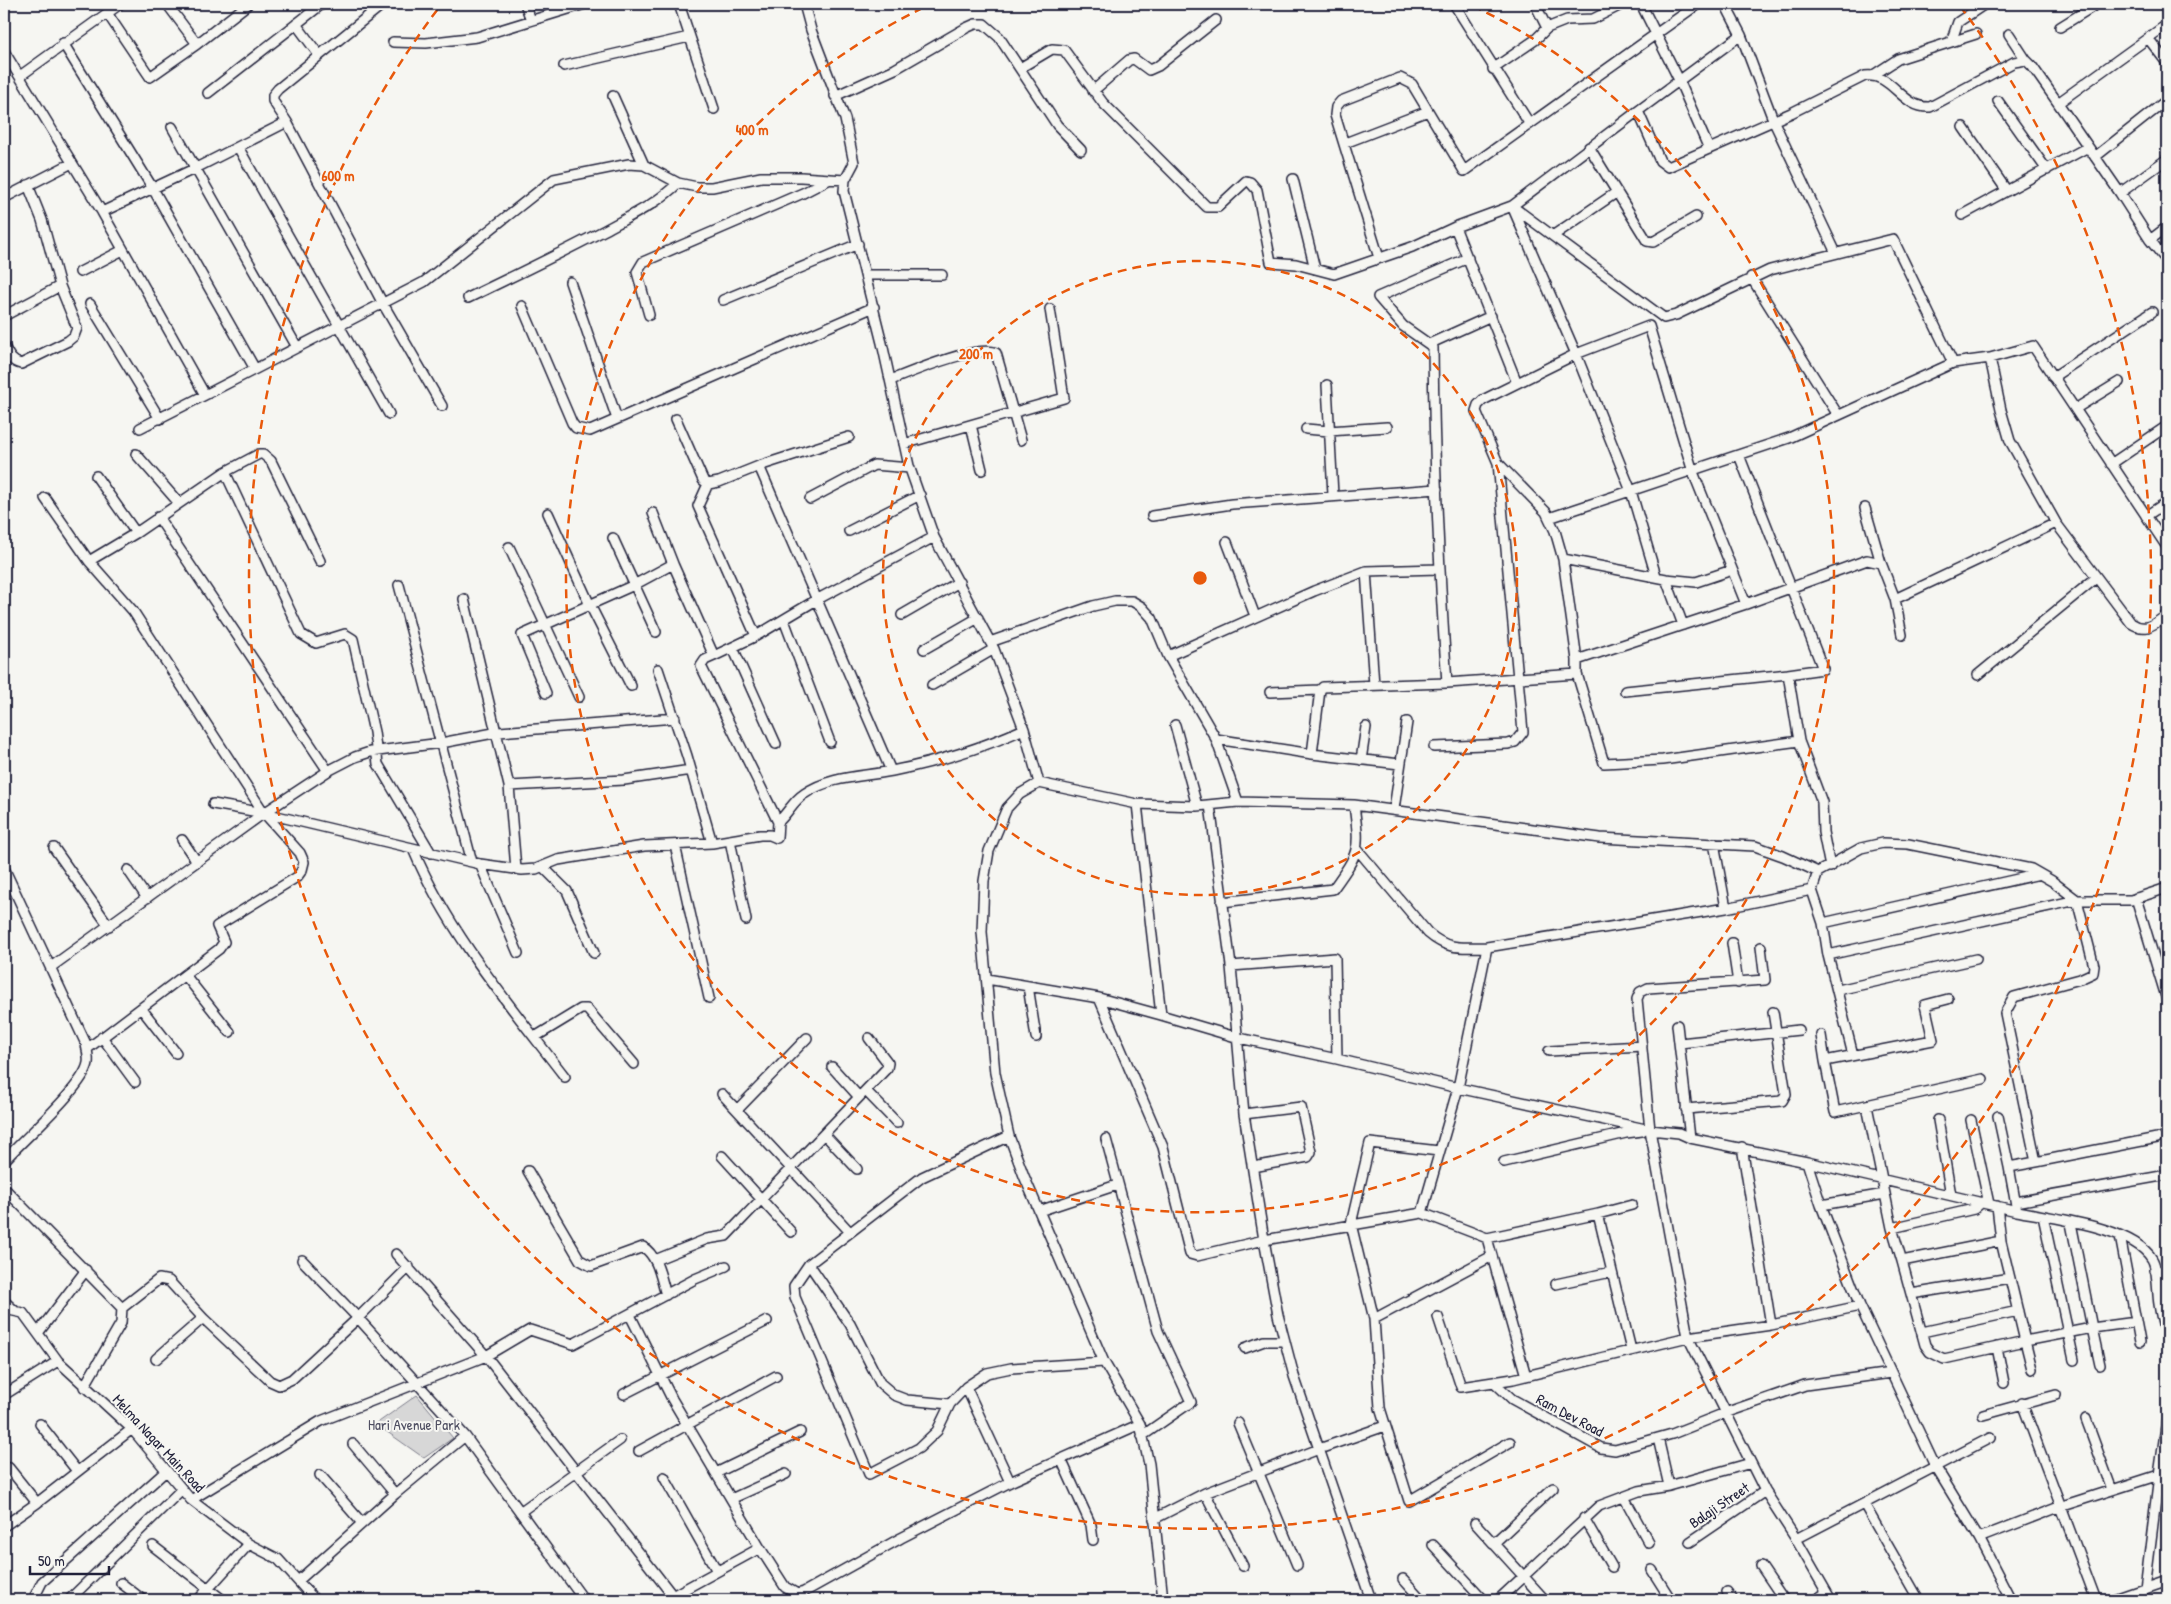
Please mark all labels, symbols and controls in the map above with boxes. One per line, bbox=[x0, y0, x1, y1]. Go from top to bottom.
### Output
text: 400 m bbox=[736, 119, 768, 140]
text: 600 m bbox=[321, 165, 355, 186]
text: 200 m bbox=[959, 343, 993, 364]
centre of rings bbox=[1191, 569, 1209, 587]
street label: Ram Dev Road bbox=[1533, 1388, 1607, 1442]
street label: Melma Nagar Main Road bbox=[108, 1389, 210, 1497]
park label: Hari Avenue Park bbox=[368, 1414, 460, 1435]
street label: Balaji Street bbox=[1685, 1477, 1754, 1533]
scale bar bbox=[30, 1544, 109, 1576]
text: 50 m bbox=[38, 1550, 65, 1571]

